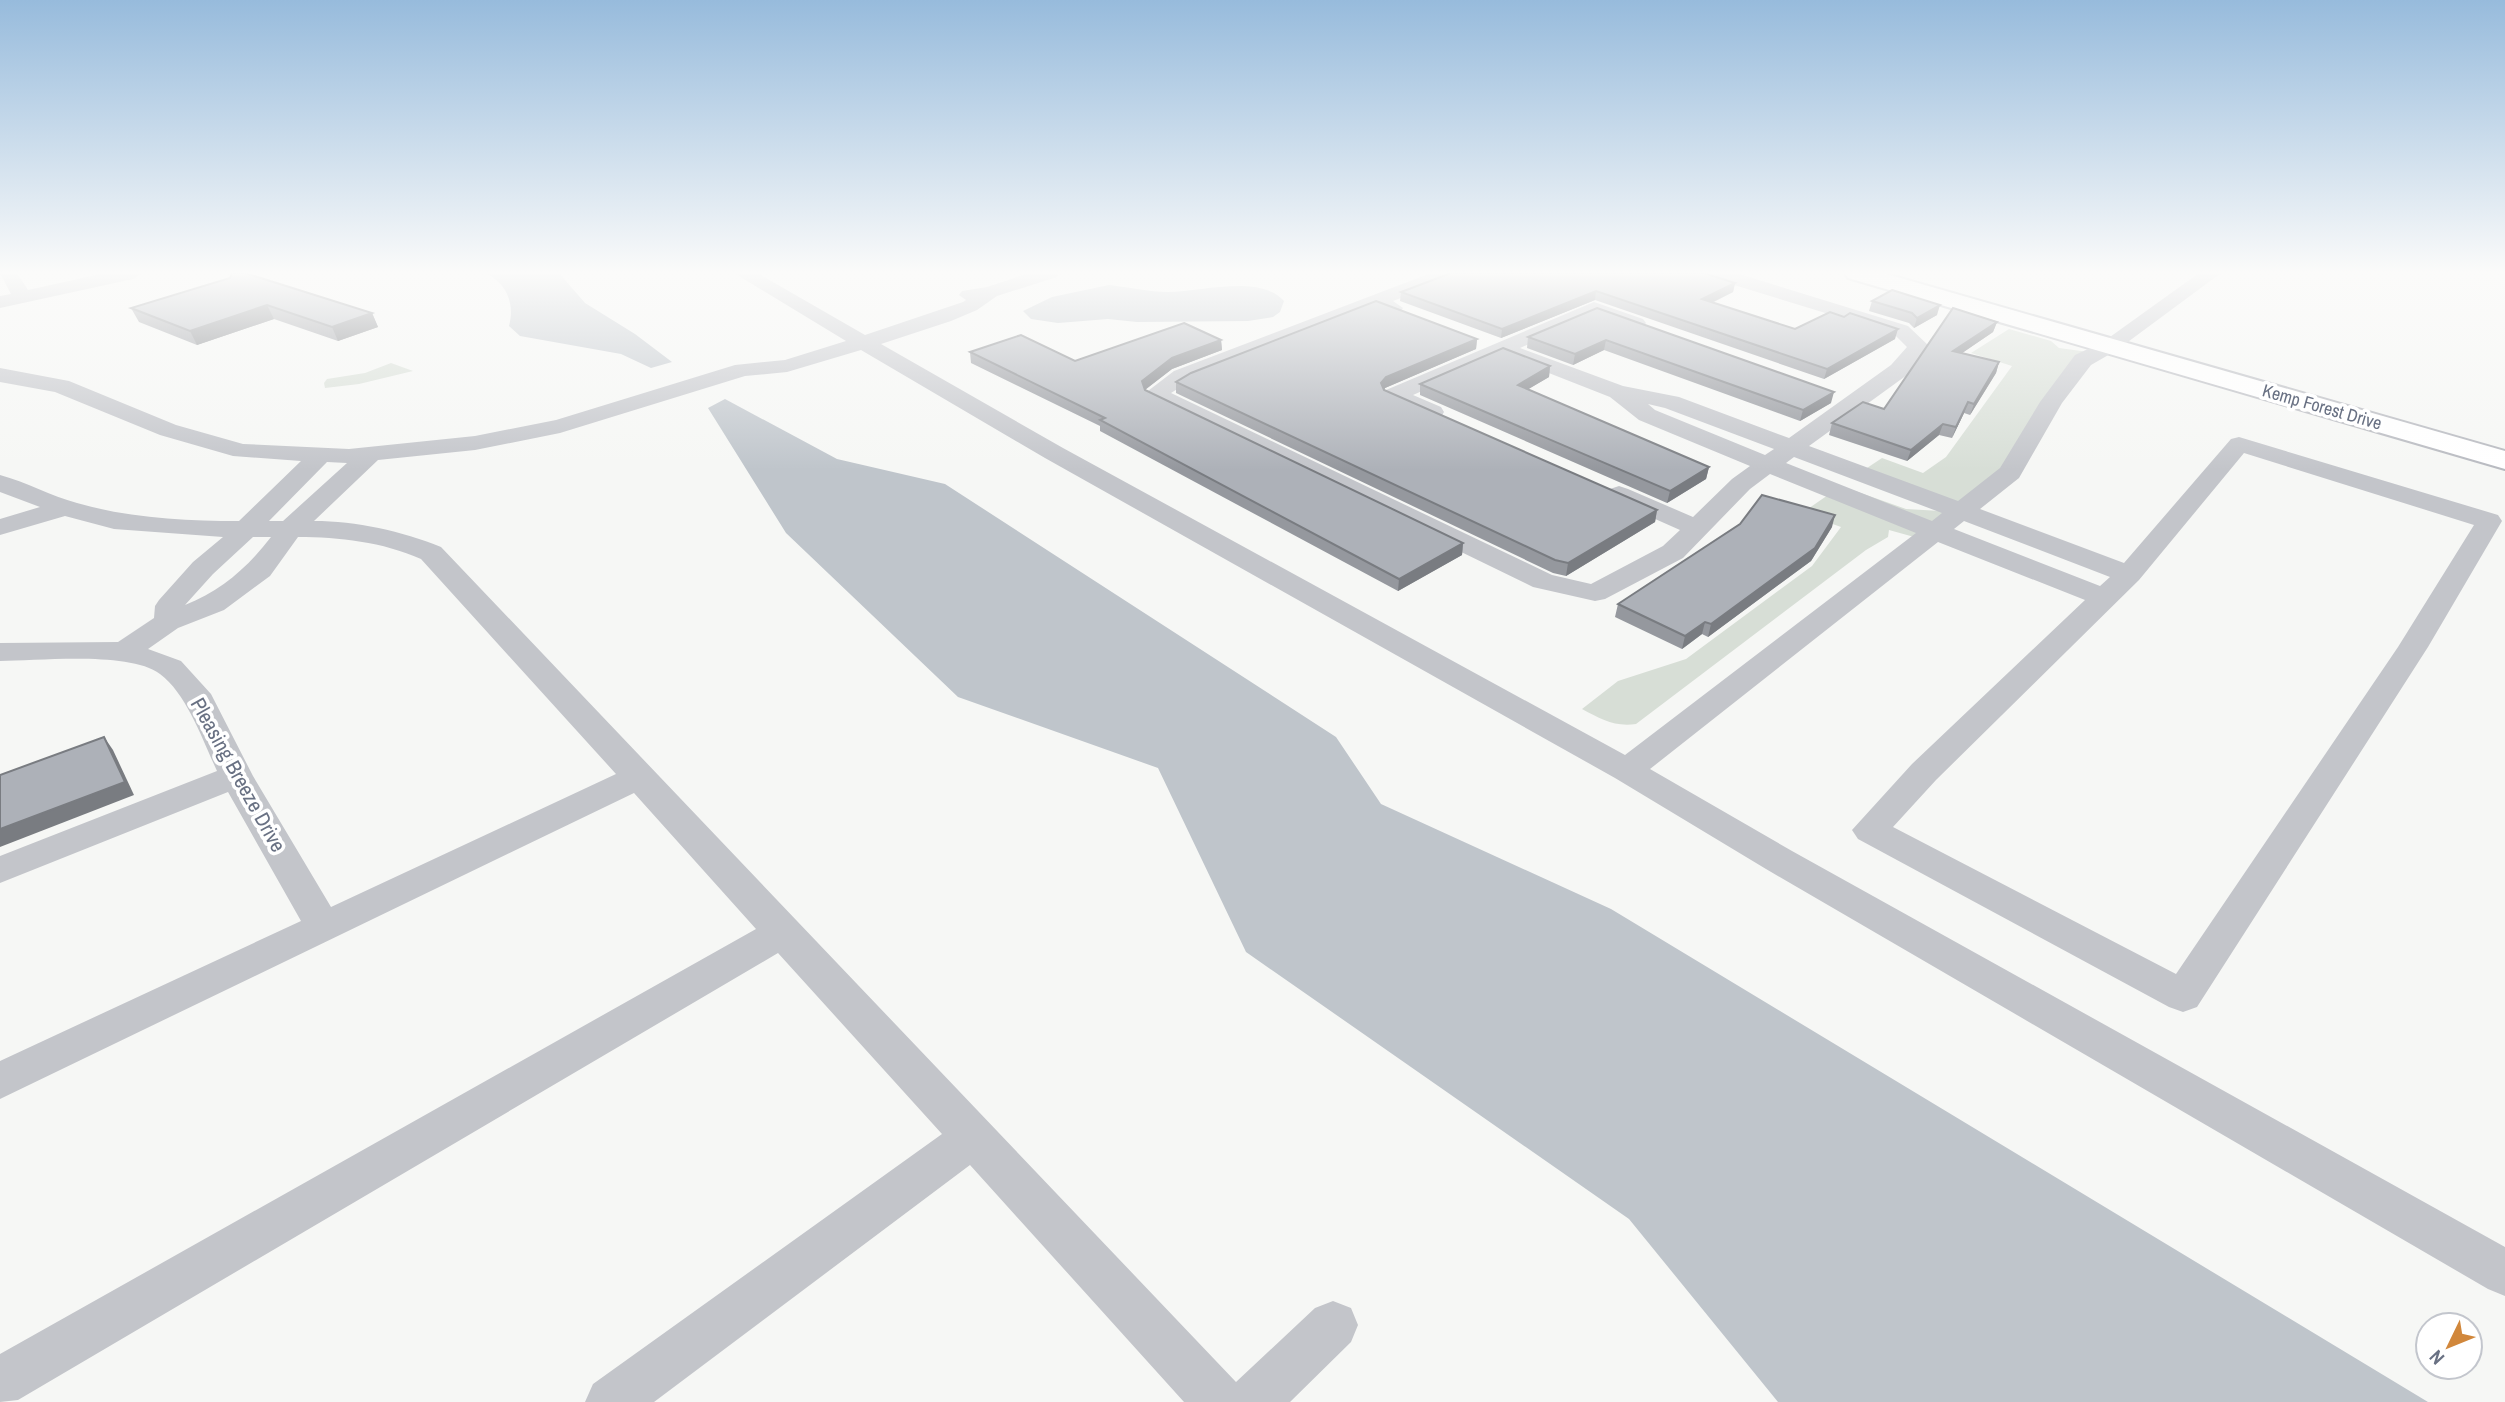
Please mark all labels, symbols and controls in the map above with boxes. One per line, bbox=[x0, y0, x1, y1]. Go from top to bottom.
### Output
street label: Kemp Forest Drive bbox=[2260, 378, 2385, 436]
street label: Pleasing Breeze Drive bbox=[184, 692, 293, 857]
north arrow bbox=[2414, 1311, 2484, 1381]
text: N bbox=[2423, 1345, 2450, 1371]

